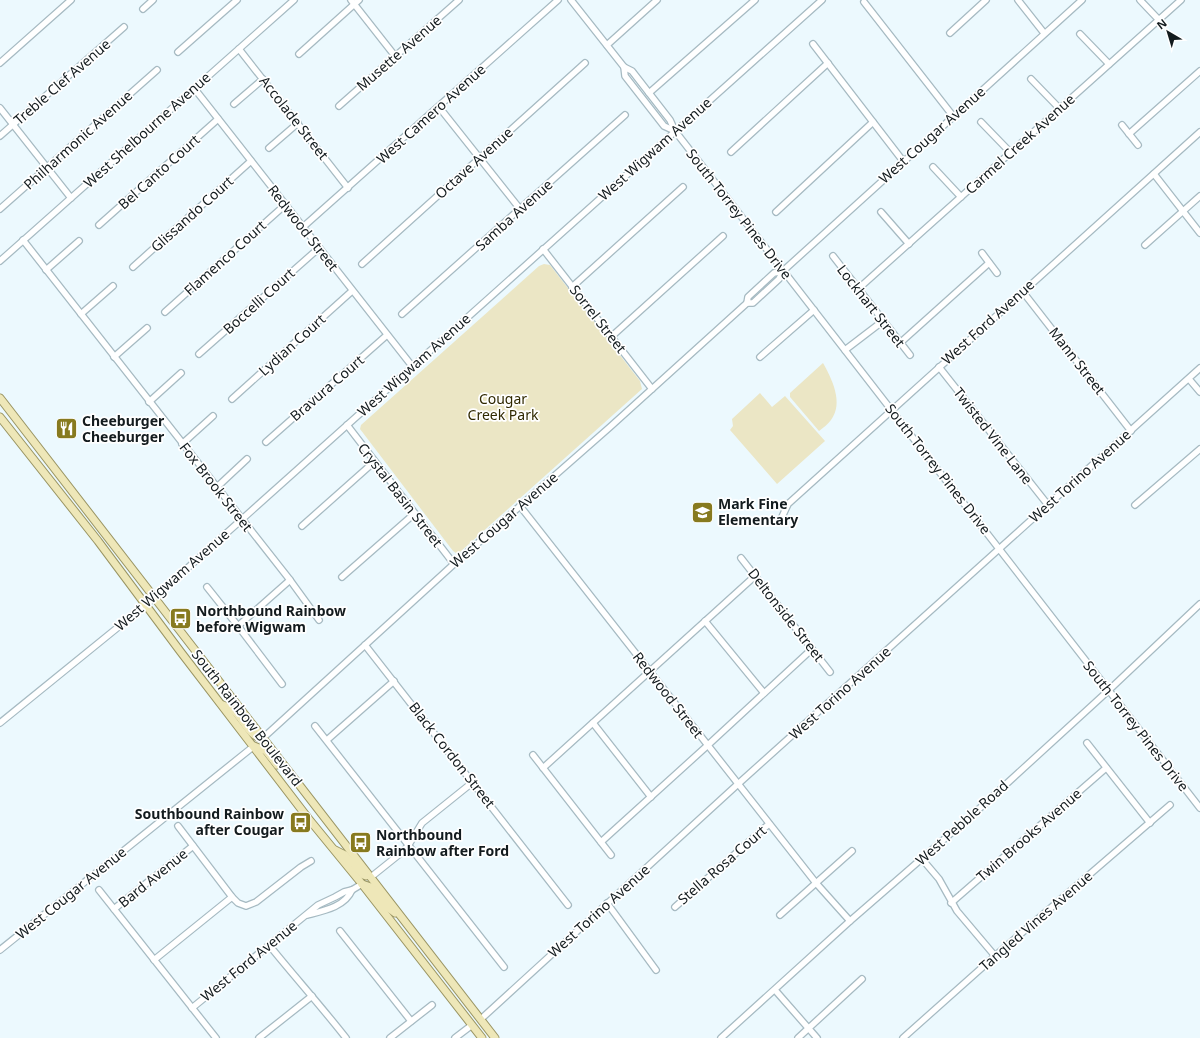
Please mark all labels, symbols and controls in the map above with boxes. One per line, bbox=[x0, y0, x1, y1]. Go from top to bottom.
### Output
street label: Musette Avenue bbox=[352, 10, 445, 95]
north arrow bbox=[1148, 12, 1188, 52]
text: N bbox=[1153, 15, 1170, 32]
street label: Treble Clef Avenue bbox=[9, 34, 114, 129]
street label: West Camero Avenue bbox=[372, 59, 489, 168]
street label: West Shelbourne Avenue bbox=[79, 67, 214, 192]
street label: Accolade Street bbox=[256, 72, 333, 164]
street label: West Cougar Avenue bbox=[874, 82, 989, 188]
street label: Philharmonic Avenue bbox=[19, 86, 136, 194]
street label: Carmel Creek Avenue bbox=[961, 89, 1079, 198]
street label: West Wigwam Avenue bbox=[594, 93, 715, 205]
street label: Octave Avenue bbox=[431, 123, 517, 203]
street label: Bel Canto Court bbox=[114, 130, 204, 213]
street label: South Torrey Pines Drive bbox=[682, 145, 796, 283]
street label: Glissando Court bbox=[146, 171, 237, 256]
street label: Samba Avenue bbox=[471, 175, 556, 254]
street label: Redwood Street bbox=[264, 181, 343, 275]
street label: Flamenco Court bbox=[180, 216, 270, 299]
street label: Lockhart Street bbox=[833, 260, 910, 351]
street label: Boccelli Court bbox=[219, 263, 299, 338]
street label: West Ford Avenue bbox=[937, 275, 1038, 368]
street label: Sorrel Street bbox=[566, 281, 631, 357]
street label: West Wigwam Avenue bbox=[353, 309, 474, 421]
street label: Lydian Court bbox=[254, 310, 329, 380]
street label: Mann Street bbox=[1045, 323, 1110, 398]
street label: Bravura Court bbox=[286, 350, 368, 425]
street label: Twisted Vine Lane bbox=[950, 383, 1037, 488]
park label: Cougar Creek Park bbox=[468, 389, 539, 424]
street label: South Torrey Pines Drive bbox=[881, 400, 995, 538]
place label: Cheeburger Cheeburger bbox=[82, 411, 165, 446]
restaurant icon: Cheeburger Cheeburger bbox=[54, 416, 80, 442]
street label: West Torino Avenue bbox=[1025, 425, 1135, 526]
street label: Fox Brook Street bbox=[176, 438, 257, 535]
street label: Crystal Basin Street bbox=[354, 439, 447, 551]
street label: West Cougar Avenue bbox=[446, 467, 562, 572]
place label: Mark Fine Elementary bbox=[718, 494, 798, 529]
school or university icon: Mark Fine Elementary bbox=[690, 499, 716, 525]
street label: West Wigwam Avenue bbox=[110, 524, 233, 635]
street label: Deltonside Street bbox=[744, 564, 829, 665]
place label: Northbound Rainbow before Wigwam bbox=[196, 601, 346, 636]
bus stop icon: Northbound Rainbow before Wigwam bbox=[168, 606, 194, 632]
street label: West Torino Avenue bbox=[785, 642, 895, 743]
street label: South Rainbow Boulevard bbox=[188, 645, 307, 790]
street label: Redwood Street bbox=[629, 648, 708, 742]
street label: South Torrey Pines Drive bbox=[1079, 657, 1193, 795]
street label: Black Cordon Street bbox=[405, 698, 500, 812]
street label: West Pebble Road bbox=[911, 776, 1012, 869]
street label: Twin Brooks Avenue bbox=[972, 784, 1085, 885]
place label: Southbound Rainbow after Cougar bbox=[135, 804, 285, 839]
bus stop icon: Southbound Rainbow after Cougar bbox=[287, 809, 313, 835]
street label: Stella Rosa Court bbox=[673, 821, 770, 908]
place label: Northbound Rainbow after Ford bbox=[376, 825, 509, 860]
bus stop icon: Northbound Rainbow after Ford bbox=[348, 830, 374, 856]
street label: West Cougar Avenue bbox=[11, 842, 130, 943]
street label: Bard Avenue bbox=[114, 844, 191, 911]
street label: West Torino Avenue bbox=[544, 860, 654, 961]
street label: Tangled Vines Avenue bbox=[975, 866, 1096, 975]
street label: West Ford Avenue bbox=[197, 916, 301, 1005]

